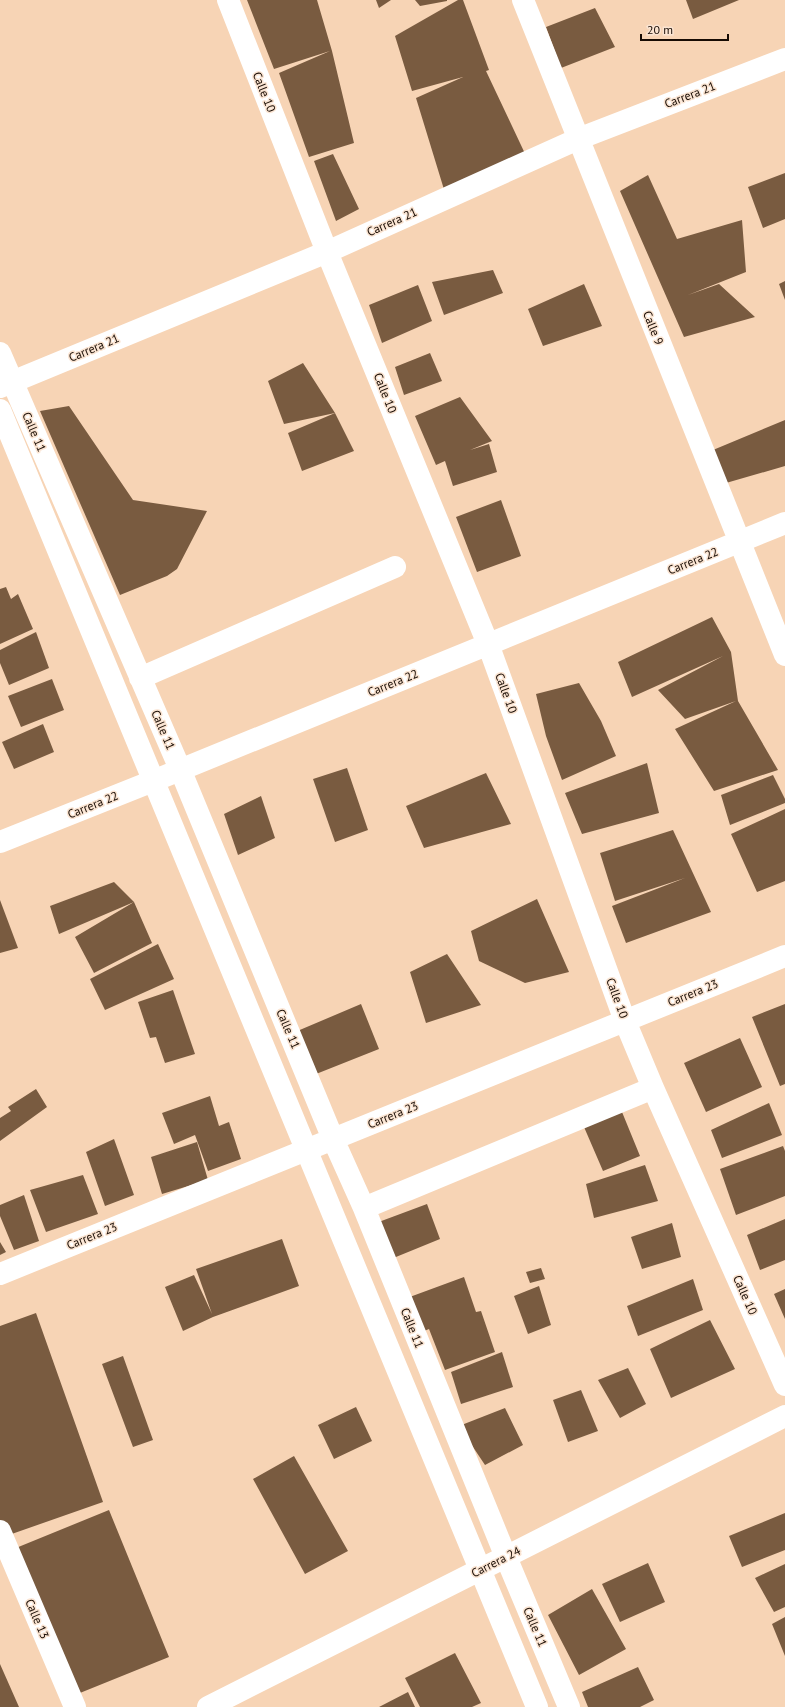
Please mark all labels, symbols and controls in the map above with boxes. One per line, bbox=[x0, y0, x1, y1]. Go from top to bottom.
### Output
scale bar bbox=[641, 16, 728, 42]
text: 20 m bbox=[647, 22, 673, 37]
street label: Calle 10 bbox=[250, 70, 279, 115]
street label: Carrera 21 bbox=[662, 78, 717, 111]
street label: Carrera 21 bbox=[364, 204, 419, 239]
street label: Calle 9 bbox=[640, 309, 667, 347]
street label: Carrera 21 bbox=[66, 330, 121, 365]
street label: Calle 10 bbox=[371, 371, 400, 416]
street label: Calle 11 bbox=[19, 410, 50, 454]
street label: Carrera 22 bbox=[665, 544, 720, 577]
street label: Carrera 22 bbox=[365, 666, 420, 699]
street label: Calle 10 bbox=[492, 671, 521, 716]
street label: Calle 11 bbox=[148, 708, 179, 752]
street label: Carrera 22 bbox=[65, 788, 120, 821]
street label: Calle 10 bbox=[603, 976, 632, 1021]
street label: Carrera 23 bbox=[665, 976, 720, 1009]
street label: Calle 11 bbox=[273, 1007, 304, 1051]
street label: Carrera 23 bbox=[365, 1098, 420, 1131]
street label: Carrera 23 bbox=[64, 1219, 119, 1252]
street label: Calle 10 bbox=[730, 1273, 761, 1317]
street label: Calle 11 bbox=[398, 1306, 427, 1350]
street label: Carrera 24 bbox=[469, 1543, 523, 1580]
street label: Calle 13 bbox=[22, 1597, 53, 1641]
street label: Calle 11 bbox=[520, 1605, 551, 1649]

